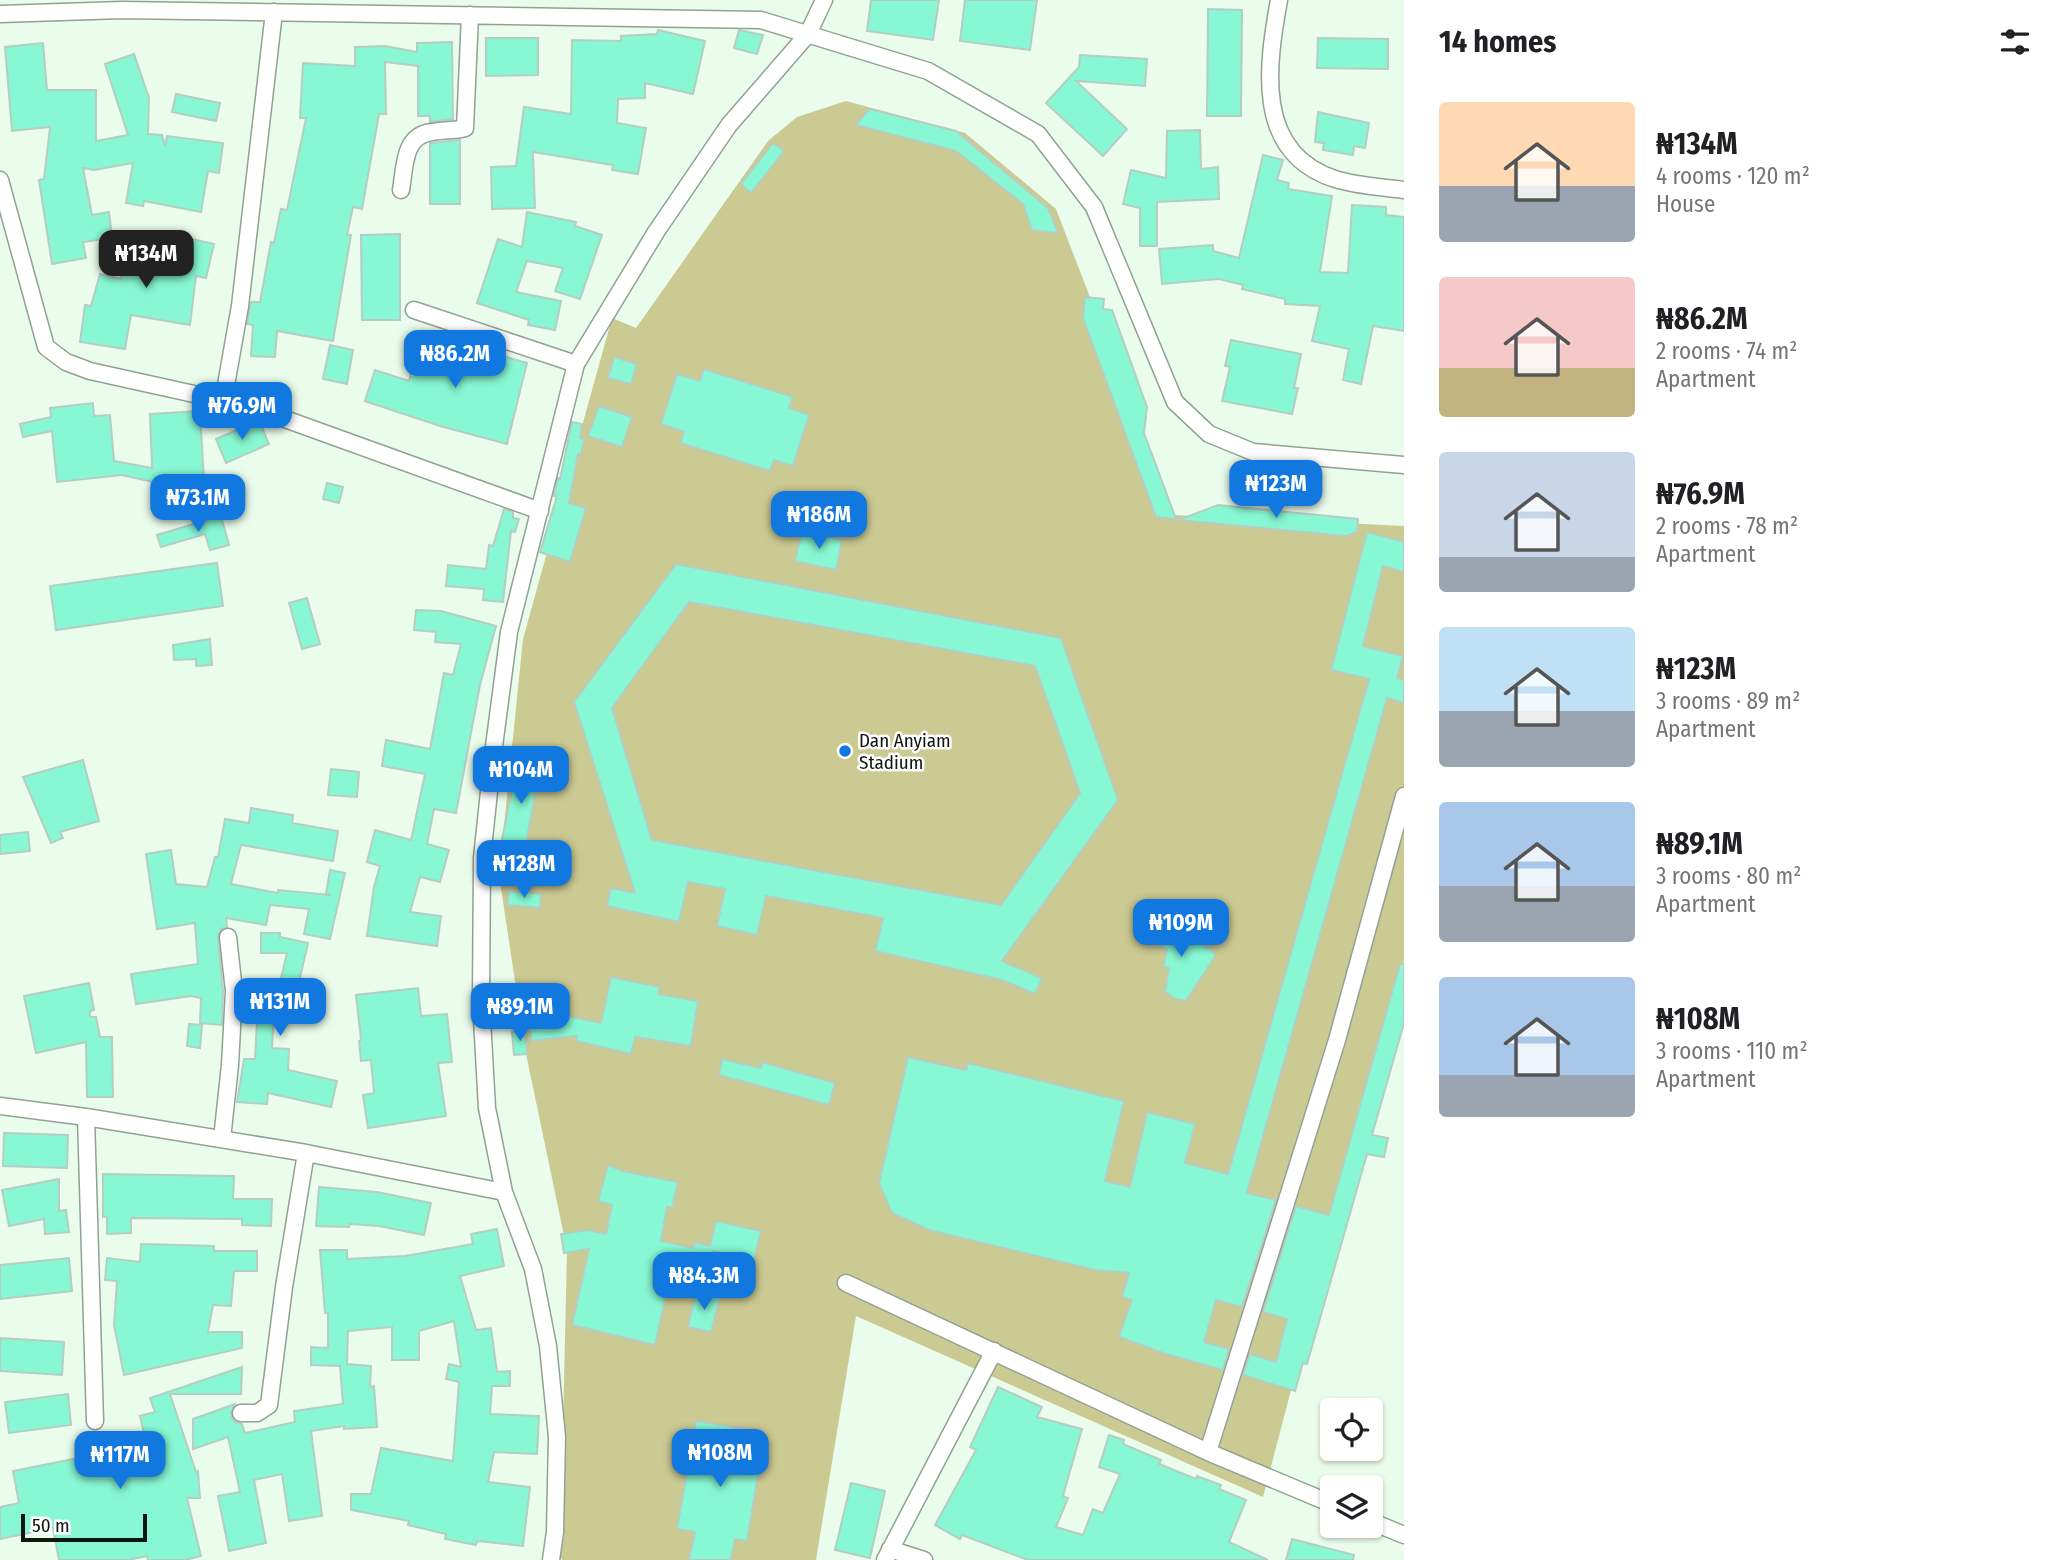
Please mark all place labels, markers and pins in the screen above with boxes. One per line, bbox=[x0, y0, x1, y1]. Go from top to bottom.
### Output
pin: ₦134M bbox=[97, 230, 195, 290]
pin: ₦86.2M bbox=[398, 330, 512, 390]
pin: ₦76.9M bbox=[185, 382, 299, 442]
pin: ₦123M bbox=[1227, 461, 1325, 520]
pin: ₦73.1M bbox=[141, 475, 255, 534]
pin: ₦186M bbox=[770, 491, 868, 551]
place label: Dan Anyiam Stadium bbox=[859, 729, 951, 774]
marker: Dan Anyiam Stadium bbox=[837, 743, 853, 759]
pin: ₦104M bbox=[472, 746, 570, 806]
pin: ₦128M bbox=[475, 841, 573, 900]
pin: ₦109M bbox=[1132, 900, 1230, 959]
pin: ₦131M bbox=[231, 978, 329, 1038]
pin: ₦89.1M bbox=[463, 984, 577, 1043]
pin: ₦84.3M bbox=[647, 1252, 761, 1312]
pin: ₦108M bbox=[671, 1430, 769, 1489]
pin: ₦117M bbox=[71, 1432, 169, 1491]

